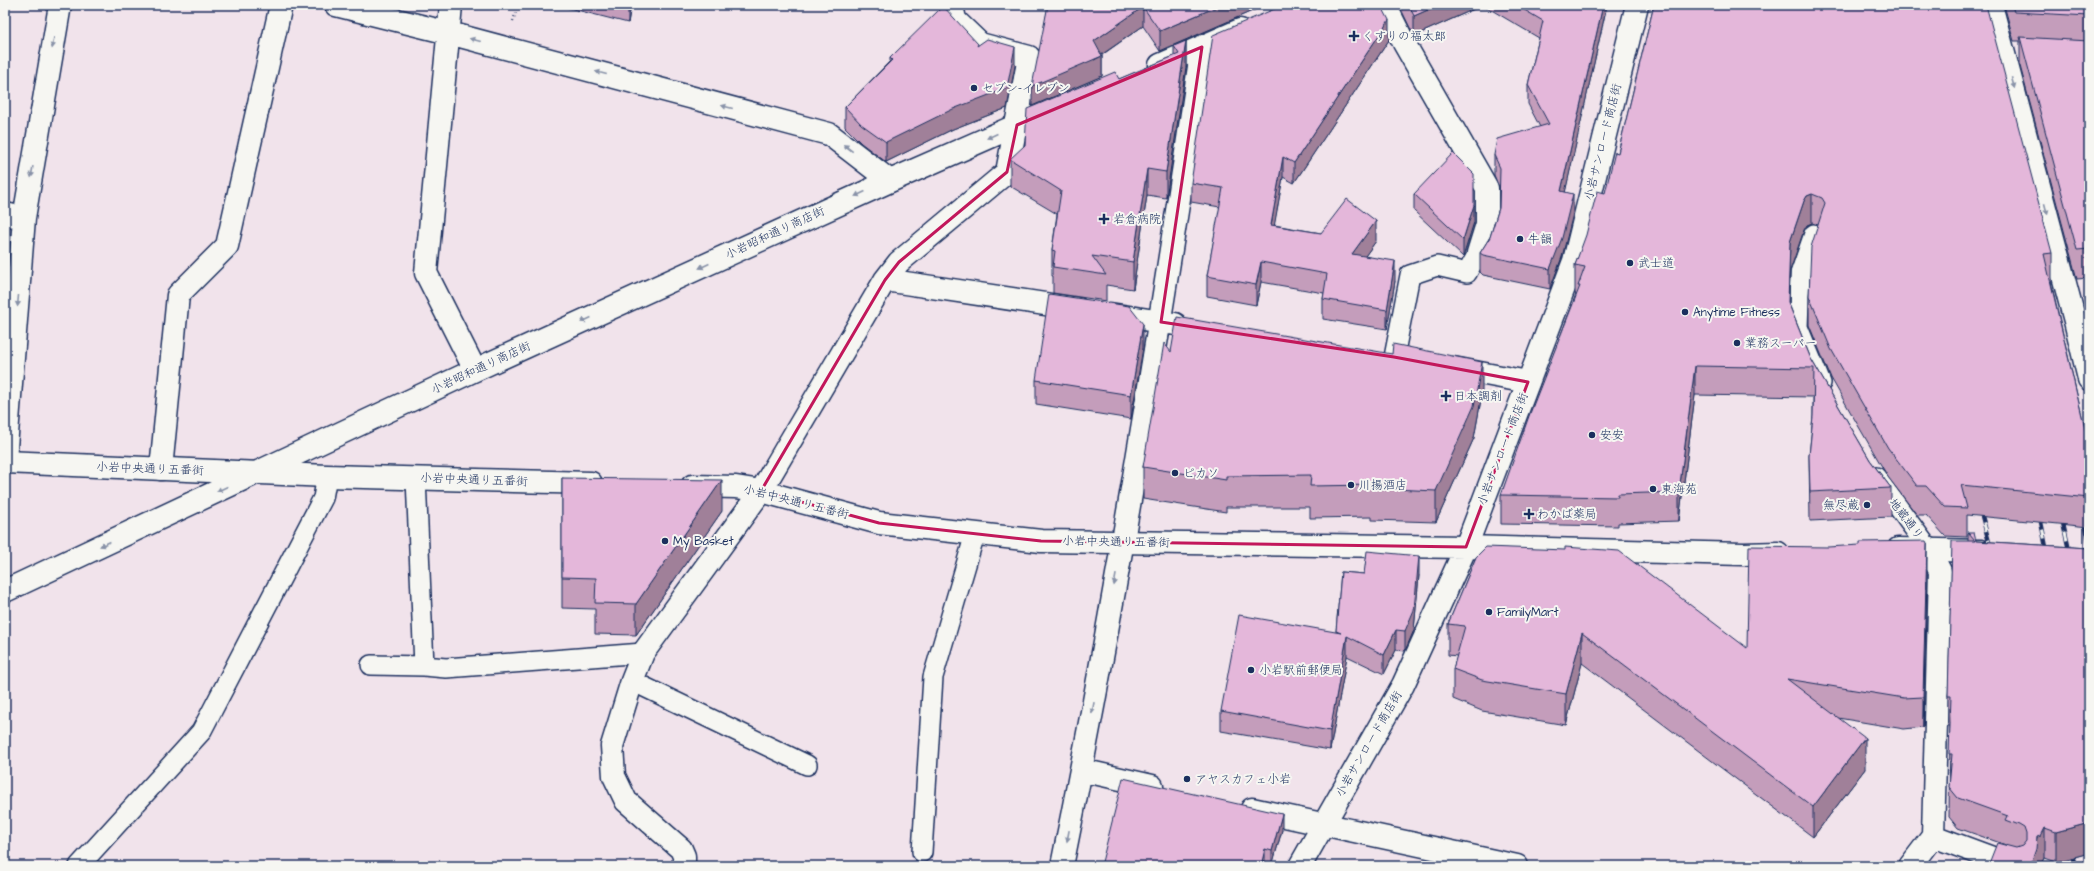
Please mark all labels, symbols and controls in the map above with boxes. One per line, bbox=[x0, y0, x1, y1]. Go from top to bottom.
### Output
place label: くすりの福太郎 bbox=[1362, 28, 1446, 45]
marker: くすりの福太郎 bbox=[1349, 31, 1359, 41]
one-way arrow bbox=[50, 37, 56, 50]
one-way arrow bbox=[469, 37, 481, 43]
one-way arrow bbox=[595, 70, 607, 76]
one-way arrow bbox=[2010, 77, 2016, 89]
place label: セブン-イレブン bbox=[982, 80, 1070, 97]
street label: 小岩サンロード商店街 bbox=[1580, 82, 1626, 202]
marker: セブン-イレブン bbox=[969, 83, 979, 93]
one-way arrow bbox=[720, 103, 733, 109]
one-way arrow bbox=[986, 133, 998, 139]
one-way arrow bbox=[843, 145, 853, 153]
one-way arrow bbox=[29, 166, 35, 178]
one-way arrow bbox=[855, 191, 866, 197]
street label: 小岩昭和通り商店街 bbox=[722, 202, 828, 264]
one-way arrow bbox=[2043, 203, 2049, 215]
place label: 岩倉病院 bbox=[1113, 211, 1161, 228]
marker: 岩倉病院 bbox=[1098, 213, 1110, 225]
place label: 牛韻 bbox=[1528, 231, 1552, 248]
marker: 牛韻 bbox=[1515, 234, 1525, 244]
place label: 武士道 bbox=[1638, 255, 1674, 272]
marker: 武士道 bbox=[1625, 258, 1635, 268]
one-way arrow bbox=[698, 263, 710, 269]
one-way arrow bbox=[14, 295, 21, 307]
place label: Anytime Fitness bbox=[1693, 304, 1780, 322]
marker: Anytime Fitness bbox=[1680, 307, 1690, 317]
one-way arrow bbox=[580, 317, 591, 323]
place label: 業務スーパー bbox=[1745, 335, 1817, 352]
street label: 小岩昭和通り商店街 bbox=[428, 337, 534, 399]
marker: 業務スーパー bbox=[1732, 338, 1742, 348]
place label: 日本調剤 bbox=[1454, 388, 1502, 405]
street label: 小岩サンロード商店街 bbox=[1474, 390, 1532, 508]
marker: 日本調剤 bbox=[1441, 391, 1451, 401]
place label: 安安 bbox=[1600, 427, 1624, 444]
marker: 安安 bbox=[1587, 430, 1597, 440]
street label: 小岩中央通り五番街 bbox=[96, 459, 204, 479]
place label: ピカソ bbox=[1183, 465, 1219, 482]
marker: ピカソ bbox=[1170, 468, 1180, 478]
street label: 小岩中央通り五番街 bbox=[420, 470, 528, 490]
place label: 川揚酒店 bbox=[1359, 477, 1407, 494]
marker: 川揚酒店 bbox=[1346, 480, 1356, 490]
street label: 小岩中央通り五番街 bbox=[742, 481, 850, 523]
place label: 東海苑 bbox=[1661, 481, 1697, 498]
marker: 東海苑 bbox=[1648, 484, 1658, 494]
one-way arrow bbox=[217, 486, 228, 492]
street label: 地蔵通り bbox=[1885, 495, 1927, 543]
place label: 無尽蔵 bbox=[1823, 497, 1859, 514]
marker: 無尽蔵 bbox=[1862, 500, 1872, 510]
place label: わかば薬局 bbox=[1537, 506, 1597, 523]
marker: わかば薬局 bbox=[1524, 509, 1534, 519]
place label: My Basket bbox=[673, 533, 734, 551]
street label: 小岩中央通り五番街 bbox=[1062, 533, 1170, 551]
marker: My Basket bbox=[660, 536, 670, 546]
one-way arrow bbox=[99, 541, 111, 547]
one-way arrow bbox=[1112, 574, 1118, 587]
place label: FamilyMart bbox=[1497, 604, 1559, 622]
marker: FamilyMart bbox=[1484, 607, 1494, 617]
place label: 小岩駅前郵便局 bbox=[1259, 662, 1343, 679]
marker: 小岩駅前郵便局 bbox=[1246, 665, 1256, 675]
street label: 小岩サンロード商店街 bbox=[1332, 688, 1406, 800]
one-way arrow bbox=[1089, 702, 1095, 715]
place label: アヤスカフェ小岩 bbox=[1195, 771, 1291, 788]
marker: アヤスカフェ小岩 bbox=[1182, 774, 1192, 784]
one-way arrow bbox=[1065, 830, 1071, 842]

